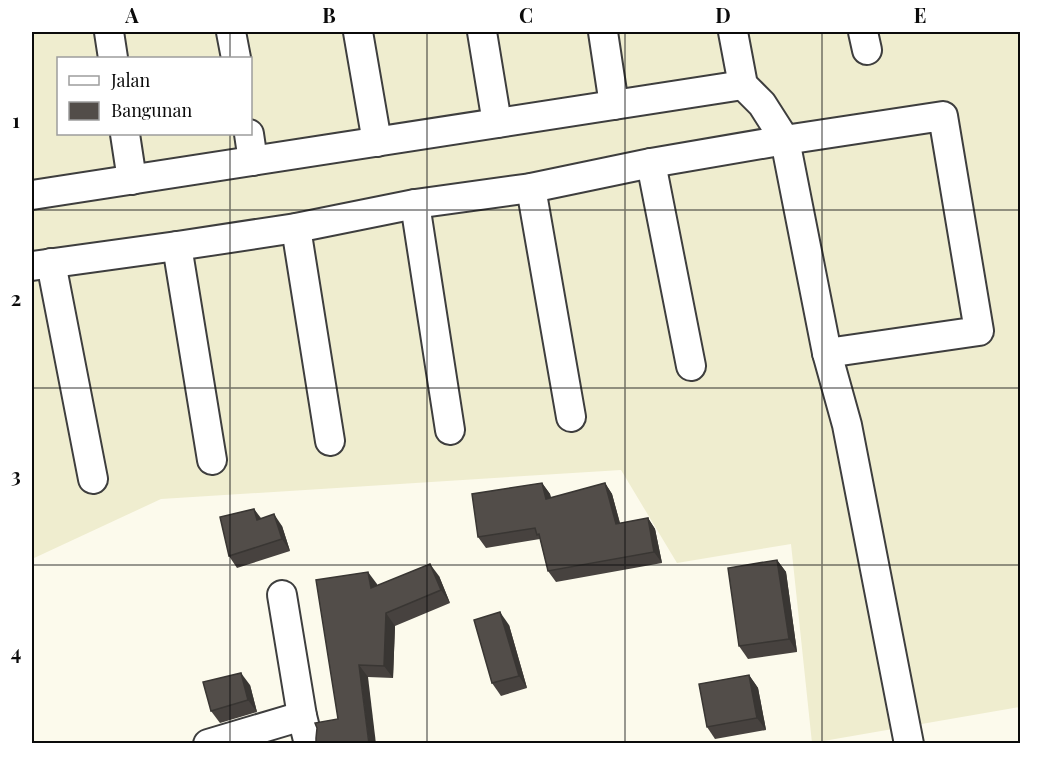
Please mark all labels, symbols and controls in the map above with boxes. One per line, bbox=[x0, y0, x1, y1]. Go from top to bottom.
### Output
text: A bbox=[124, 1, 139, 28]
text: B bbox=[322, 1, 336, 28]
text: C bbox=[519, 1, 533, 28]
text: D bbox=[715, 1, 731, 28]
text: E bbox=[914, 1, 926, 28]
legend bbox=[57, 57, 252, 135]
text: Jalan bbox=[110, 68, 151, 92]
text: Bangunan bbox=[111, 98, 192, 122]
text: 1 bbox=[12, 106, 20, 133]
text: 2 bbox=[11, 284, 21, 311]
text: 3 bbox=[11, 461, 21, 488]
text: 4 bbox=[11, 638, 21, 665]

